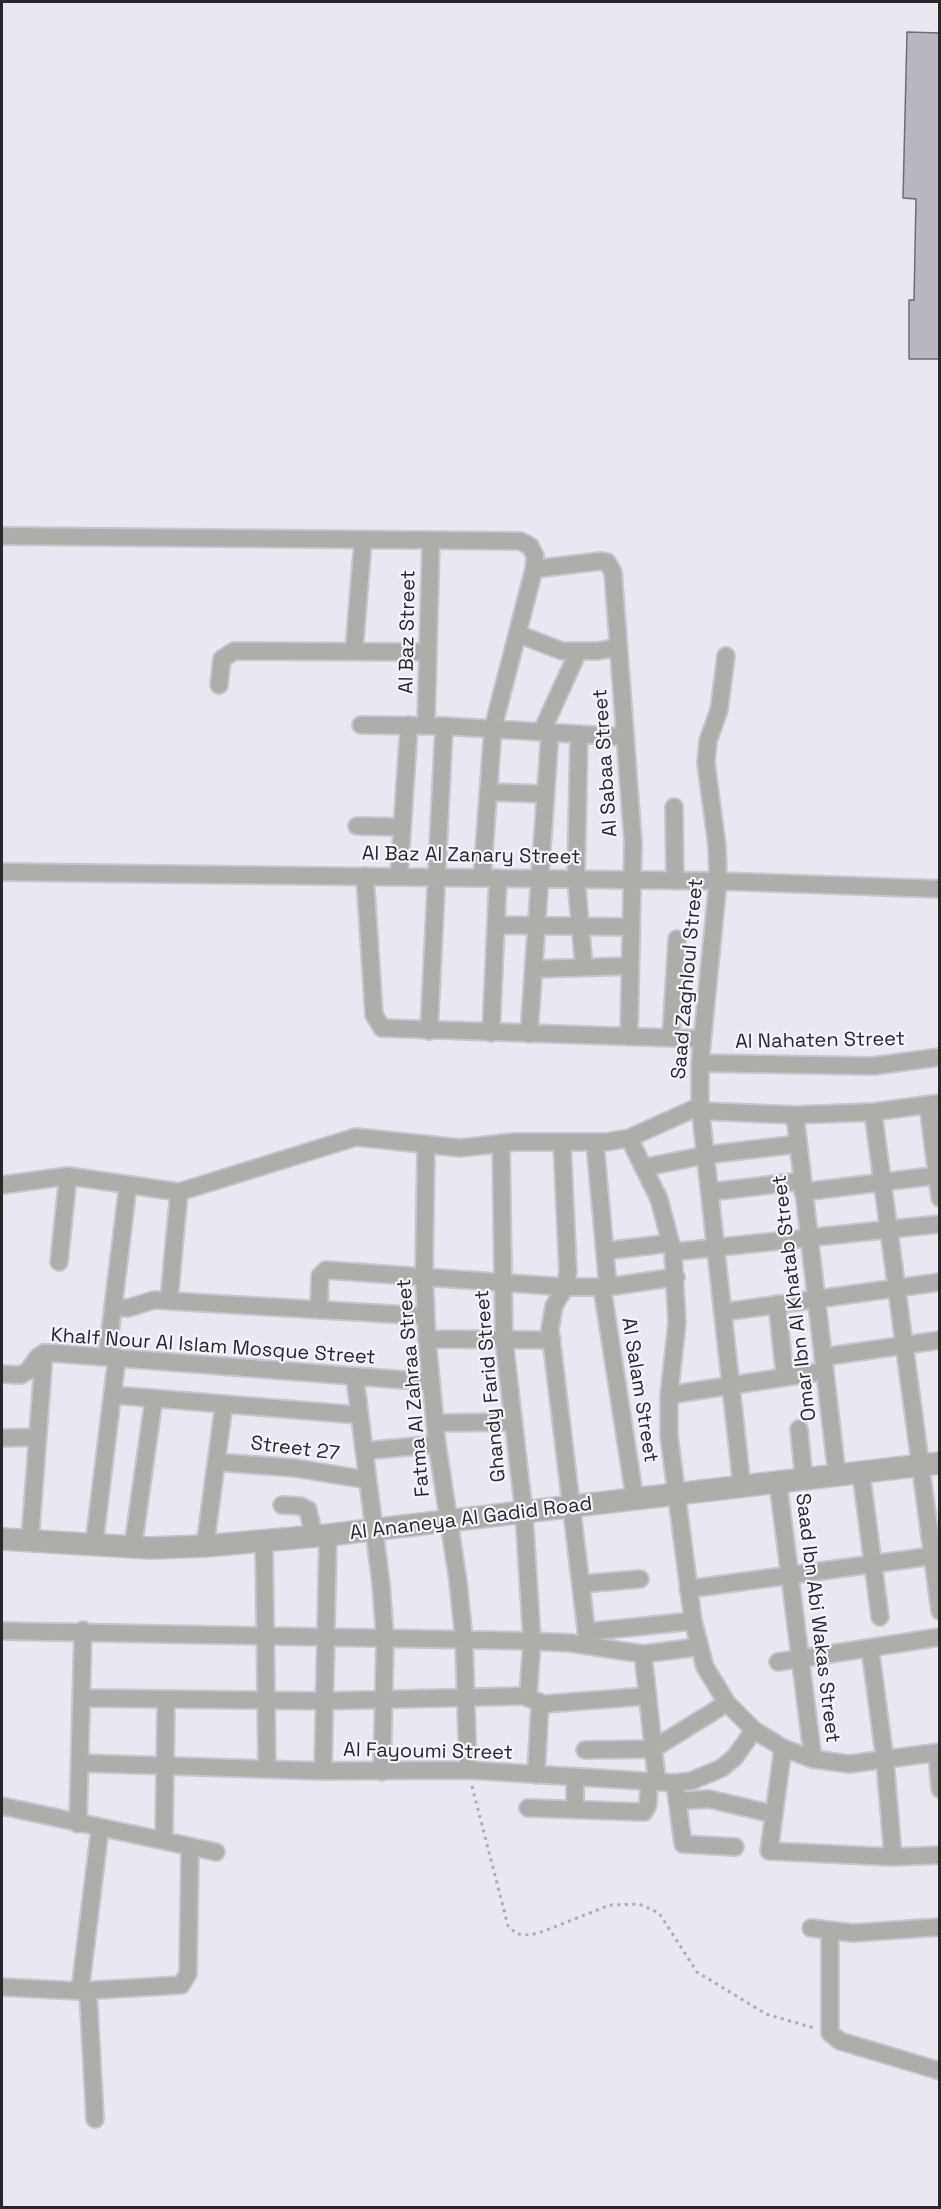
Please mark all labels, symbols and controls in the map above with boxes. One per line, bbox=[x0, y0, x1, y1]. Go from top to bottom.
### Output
street label: Al Baz Street bbox=[395, 570, 421, 694]
street label: Al Sabaa Street bbox=[589, 688, 623, 838]
street label: Al Baz Al Zanary Street bbox=[362, 842, 580, 870]
street label: Saad Zaghloul Street bbox=[667, 878, 709, 1080]
street label: Al Nahaten Street bbox=[735, 1028, 905, 1054]
street label: Omar Ibn Al Khatab Street bbox=[768, 1174, 822, 1422]
street label: Fatma Al Zahraa Street bbox=[393, 1278, 435, 1498]
street label: Ghandy Farid Street bbox=[471, 1289, 511, 1483]
street label: Al Salam Street bbox=[616, 1316, 662, 1464]
street label: Khalf Nour Al Islam Mosque Street bbox=[50, 1324, 376, 1370]
street label: Street 27 bbox=[249, 1432, 341, 1466]
street label: Al Ananeya Al Gadid Road bbox=[348, 1492, 594, 1546]
street label: Saad Ibn Abi Wakas Street bbox=[790, 1492, 844, 1744]
street label: Al Fayoumi Street bbox=[343, 1739, 513, 1765]

